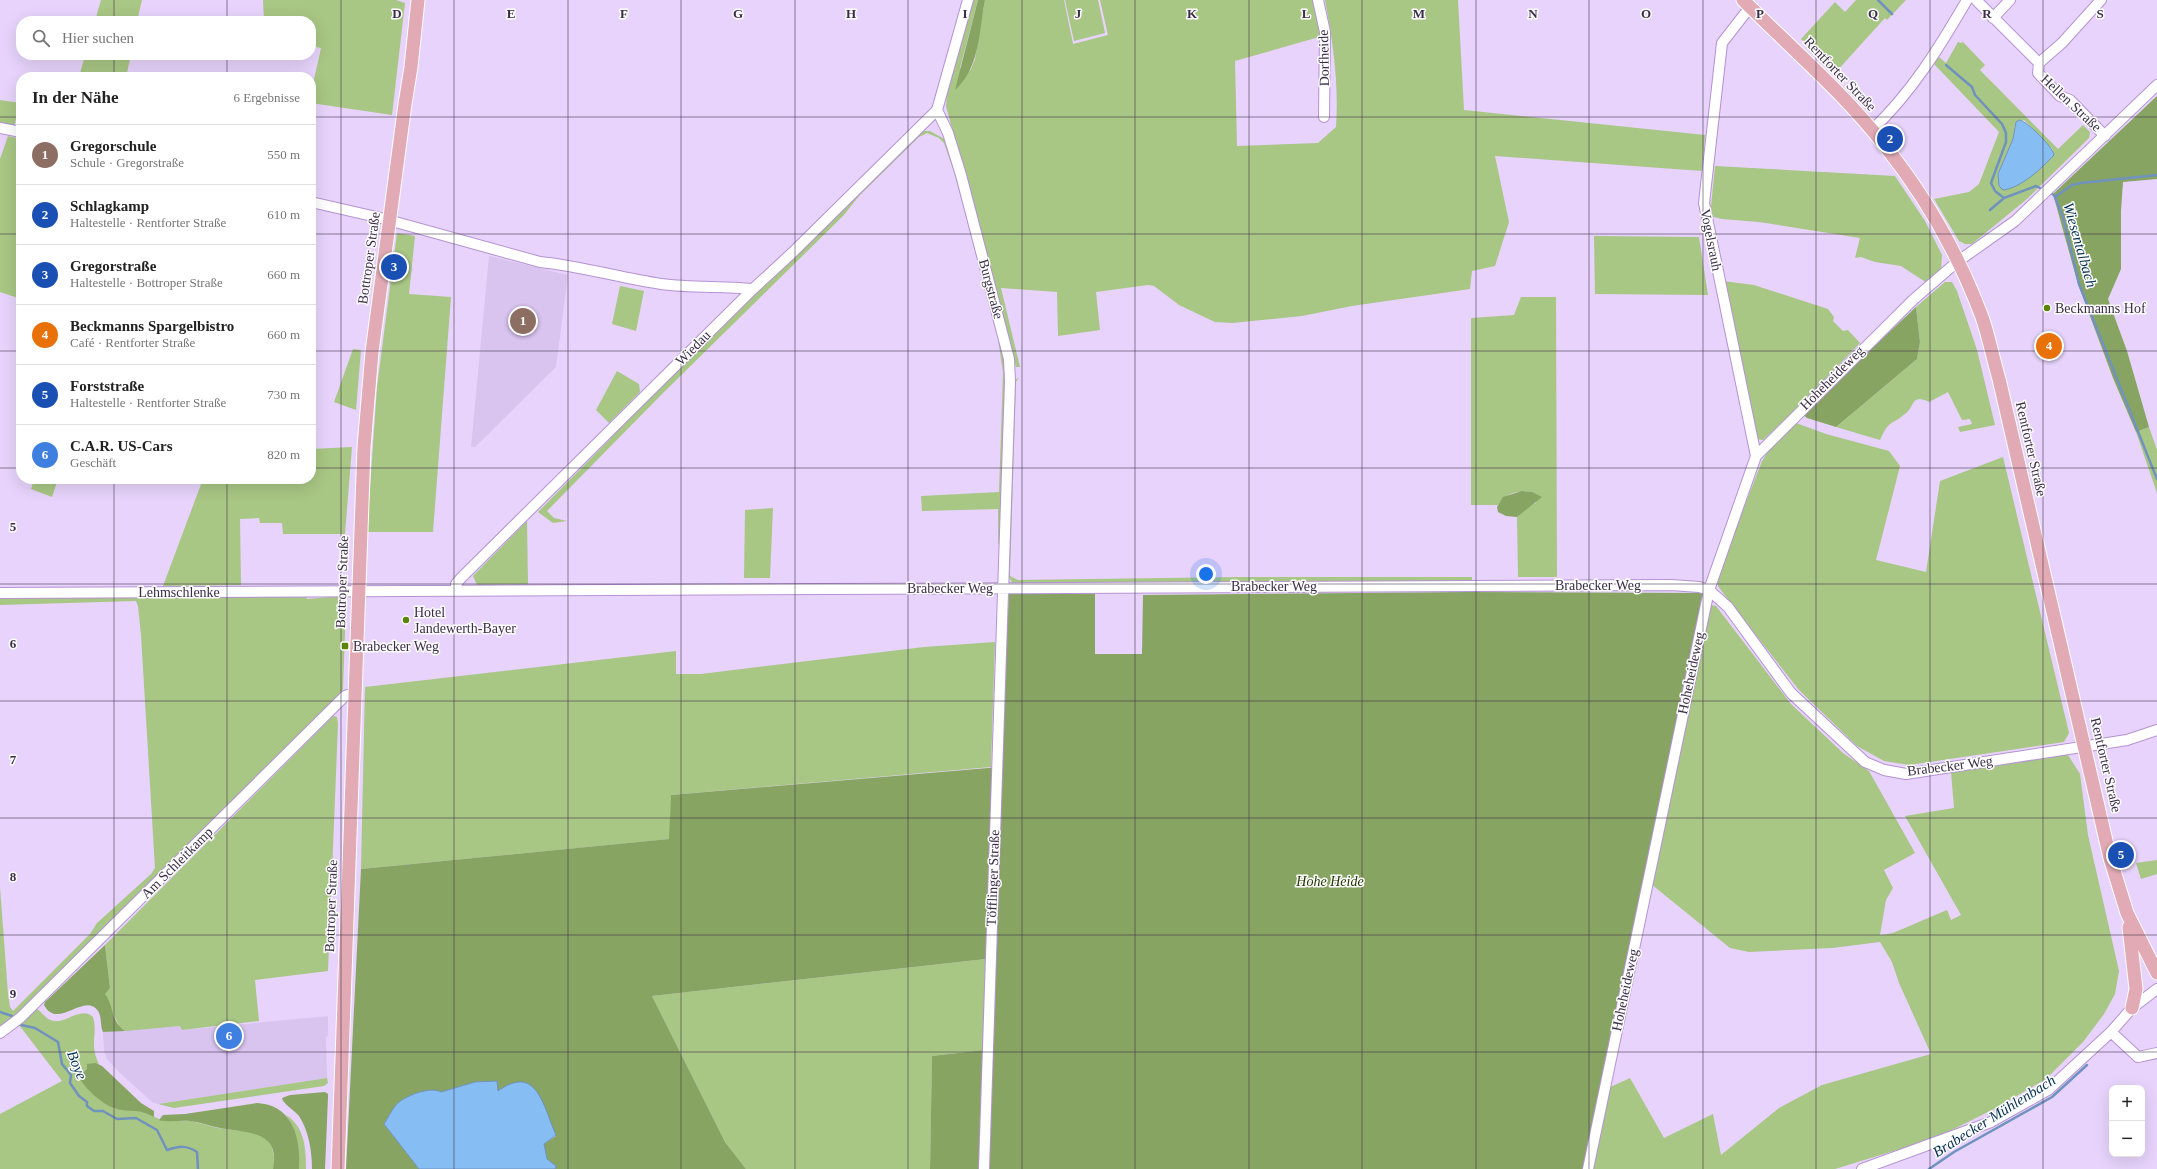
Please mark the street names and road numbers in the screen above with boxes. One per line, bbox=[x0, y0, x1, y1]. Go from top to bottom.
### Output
street label: Dorfheide bbox=[1316, 29, 1332, 87]
street label: Rentforter Straße bbox=[1801, 34, 1879, 114]
street label: Hellen Straße bbox=[2038, 71, 2104, 135]
street label: Vogelsrauh bbox=[1698, 208, 1724, 272]
street label: Bottroper Straße bbox=[355, 211, 383, 305]
street label: Burgstraße bbox=[976, 258, 1006, 320]
street label: Wiedau bbox=[672, 327, 714, 369]
street label: Hoheheideweg bbox=[1797, 343, 1867, 413]
street label: Rentforter Straße bbox=[2013, 400, 2049, 498]
street label: Bottroper Straße bbox=[333, 535, 351, 629]
street label: Brabecker Weg bbox=[1555, 578, 1641, 593]
street label: Brabecker Weg bbox=[1231, 579, 1317, 594]
street label: Brabecker Weg bbox=[907, 581, 993, 596]
street label: Lehmschlenke bbox=[138, 585, 220, 600]
street label: Hoheheideweg bbox=[1675, 630, 1707, 716]
street label: Rentforter Straße bbox=[2088, 716, 2124, 814]
street label: Brabecker Weg bbox=[1906, 753, 1994, 779]
street label: Am Schleitkamp bbox=[138, 824, 216, 902]
street label: Töfflinger Straße bbox=[984, 829, 1002, 927]
street label: Bottroper Straße bbox=[322, 859, 340, 953]
street label: Hoheheideweg bbox=[1609, 947, 1641, 1033]

